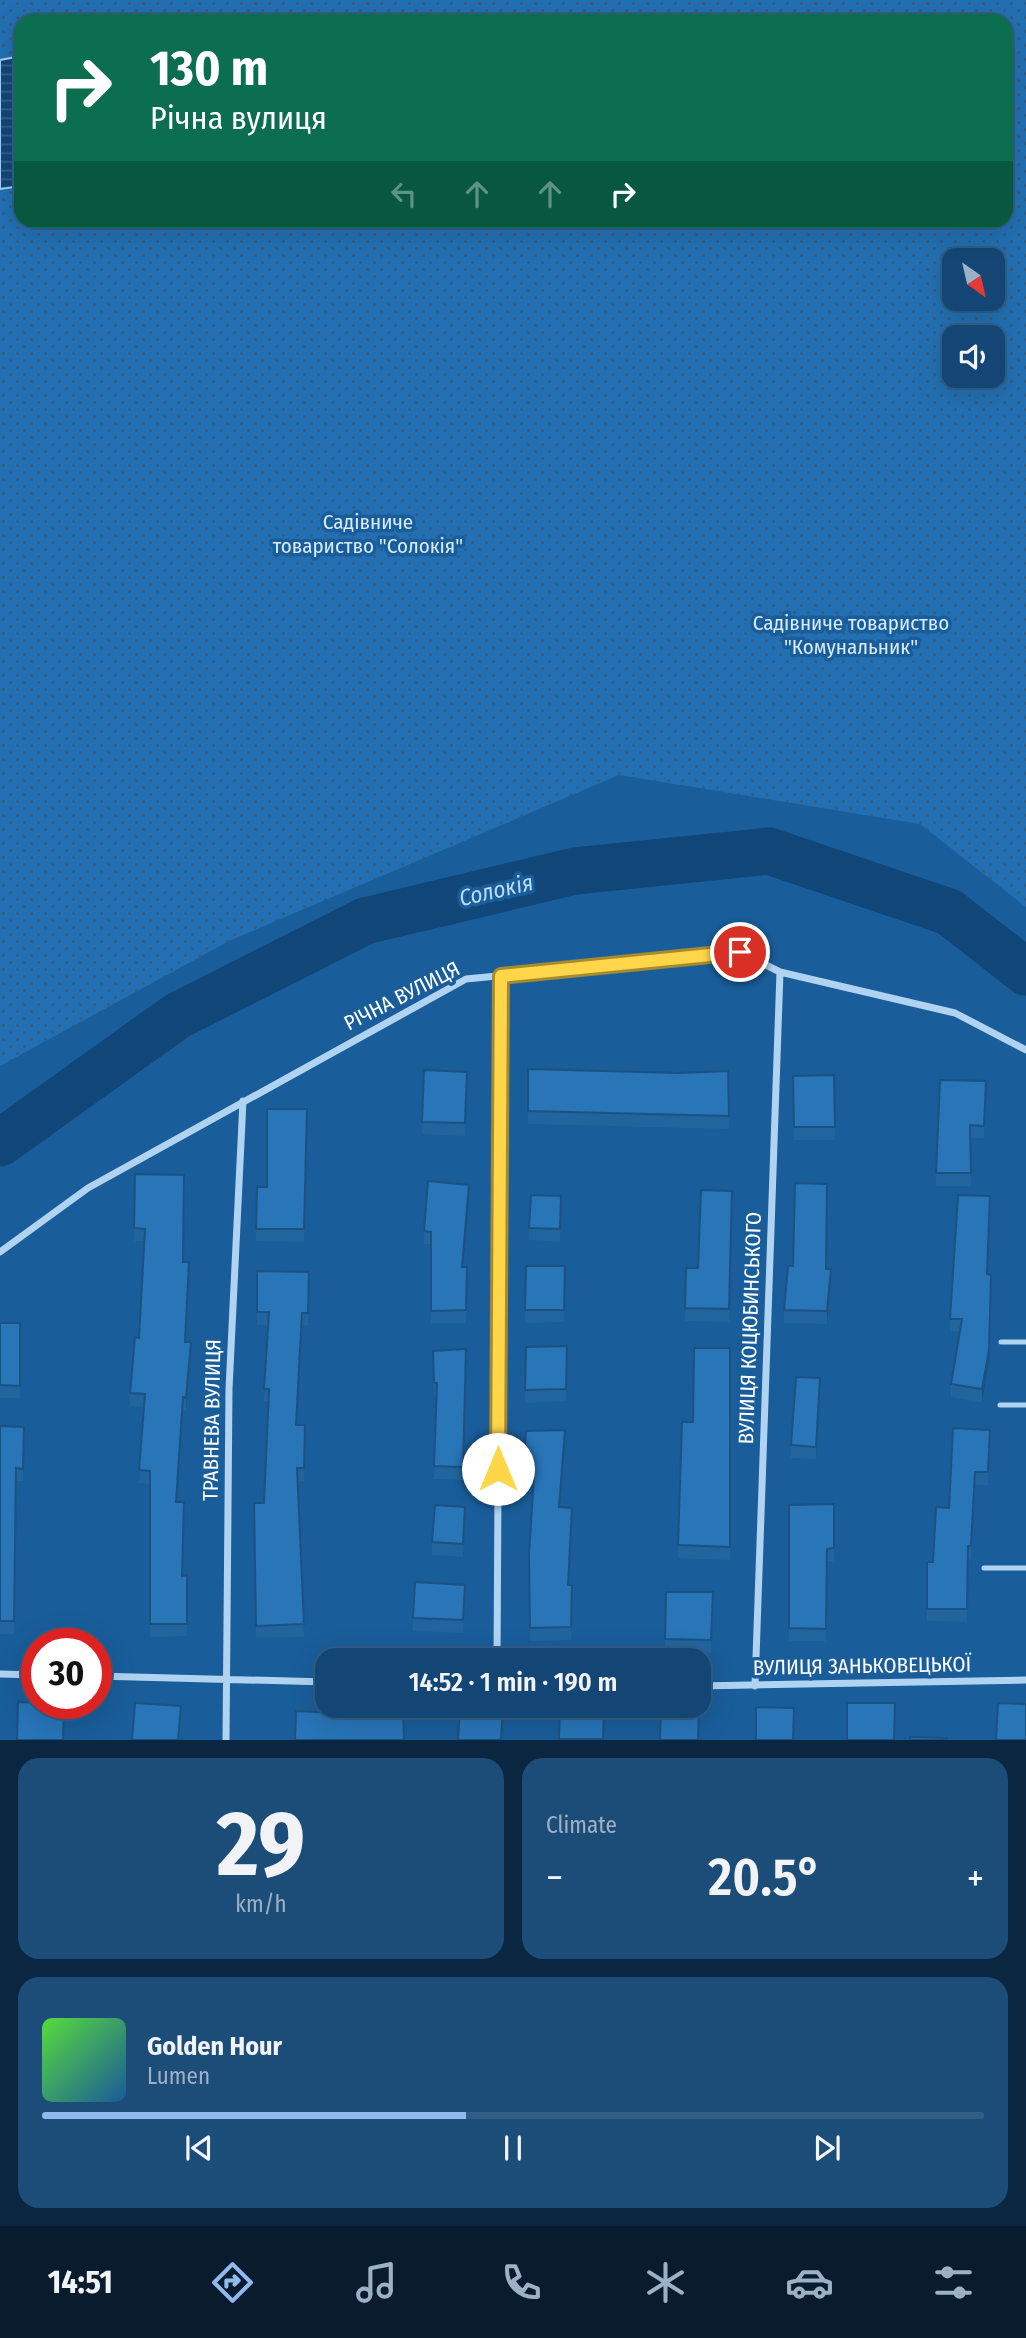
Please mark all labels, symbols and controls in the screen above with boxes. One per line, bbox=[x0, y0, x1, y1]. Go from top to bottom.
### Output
text: 130 m bbox=[150, 39, 268, 98]
icon: right bbox=[35, 42, 126, 133]
text: Річна вулиця bbox=[150, 99, 327, 137]
icon: left bbox=[385, 175, 423, 213]
icon: ahead bbox=[458, 175, 496, 213]
icon: ahead bbox=[531, 175, 569, 213]
icon: right bbox=[604, 175, 642, 213]
north arrow bbox=[942, 248, 1004, 312]
map controls bbox=[942, 248, 1005, 388]
button: sound bbox=[942, 325, 1005, 388]
park label: Садівниче товариство "Солокія" bbox=[273, 509, 463, 559]
park label: Садівниче товариство "Комунальник" bbox=[753, 610, 949, 660]
water label: Солокія bbox=[456, 868, 536, 912]
pin bbox=[710, 922, 770, 982]
icon: arrive bbox=[721, 933, 759, 971]
street label: РІЧНА ВУЛИЦЯ bbox=[340, 956, 464, 1036]
street label: ВУЛИЦЯ КОЦЮБИНСЬКОГО bbox=[733, 1211, 767, 1445]
street label: ТРАВНЕВА ВУЛИЦЯ bbox=[198, 1339, 226, 1501]
position arrow bbox=[461, 1432, 535, 1506]
speed limit sign: 30 bbox=[21, 1628, 112, 1719]
street label: ВУЛИЦЯ ЗАНЬКОВЕЦЬКОЇ bbox=[753, 1651, 972, 1681]
text: 14:52 · 1 min · 190 m bbox=[409, 1667, 617, 1698]
text: 29 bbox=[217, 1790, 305, 1899]
text: Climate bbox=[546, 1811, 617, 1839]
text: 20.5° bbox=[708, 1846, 822, 1909]
text: − bbox=[546, 1855, 563, 1901]
text: + bbox=[967, 1855, 984, 1901]
text: km/h bbox=[235, 1890, 287, 1918]
text: Golden Hour bbox=[147, 2031, 282, 2062]
text: Lumen bbox=[147, 2062, 210, 2090]
icon: previous bbox=[180, 2129, 218, 2167]
icon: pause bbox=[494, 2129, 532, 2167]
icon: next bbox=[808, 2129, 846, 2167]
icon: directions bbox=[208, 2258, 257, 2307]
icon: music bbox=[352, 2258, 401, 2307]
icon: phone bbox=[497, 2258, 546, 2307]
icon: climate bbox=[641, 2258, 690, 2307]
icon: car bbox=[785, 2258, 834, 2307]
icon: filters bbox=[929, 2258, 978, 2307]
text: 14:51 bbox=[48, 2263, 113, 2301]

